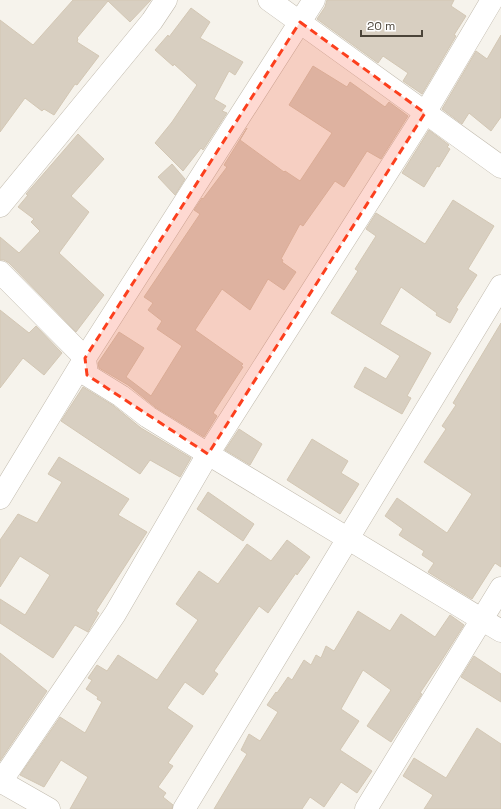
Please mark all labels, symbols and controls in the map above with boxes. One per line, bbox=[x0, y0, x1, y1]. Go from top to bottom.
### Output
scale bar bbox=[361, 12, 422, 38]
text: 20 m bbox=[367, 18, 395, 34]

